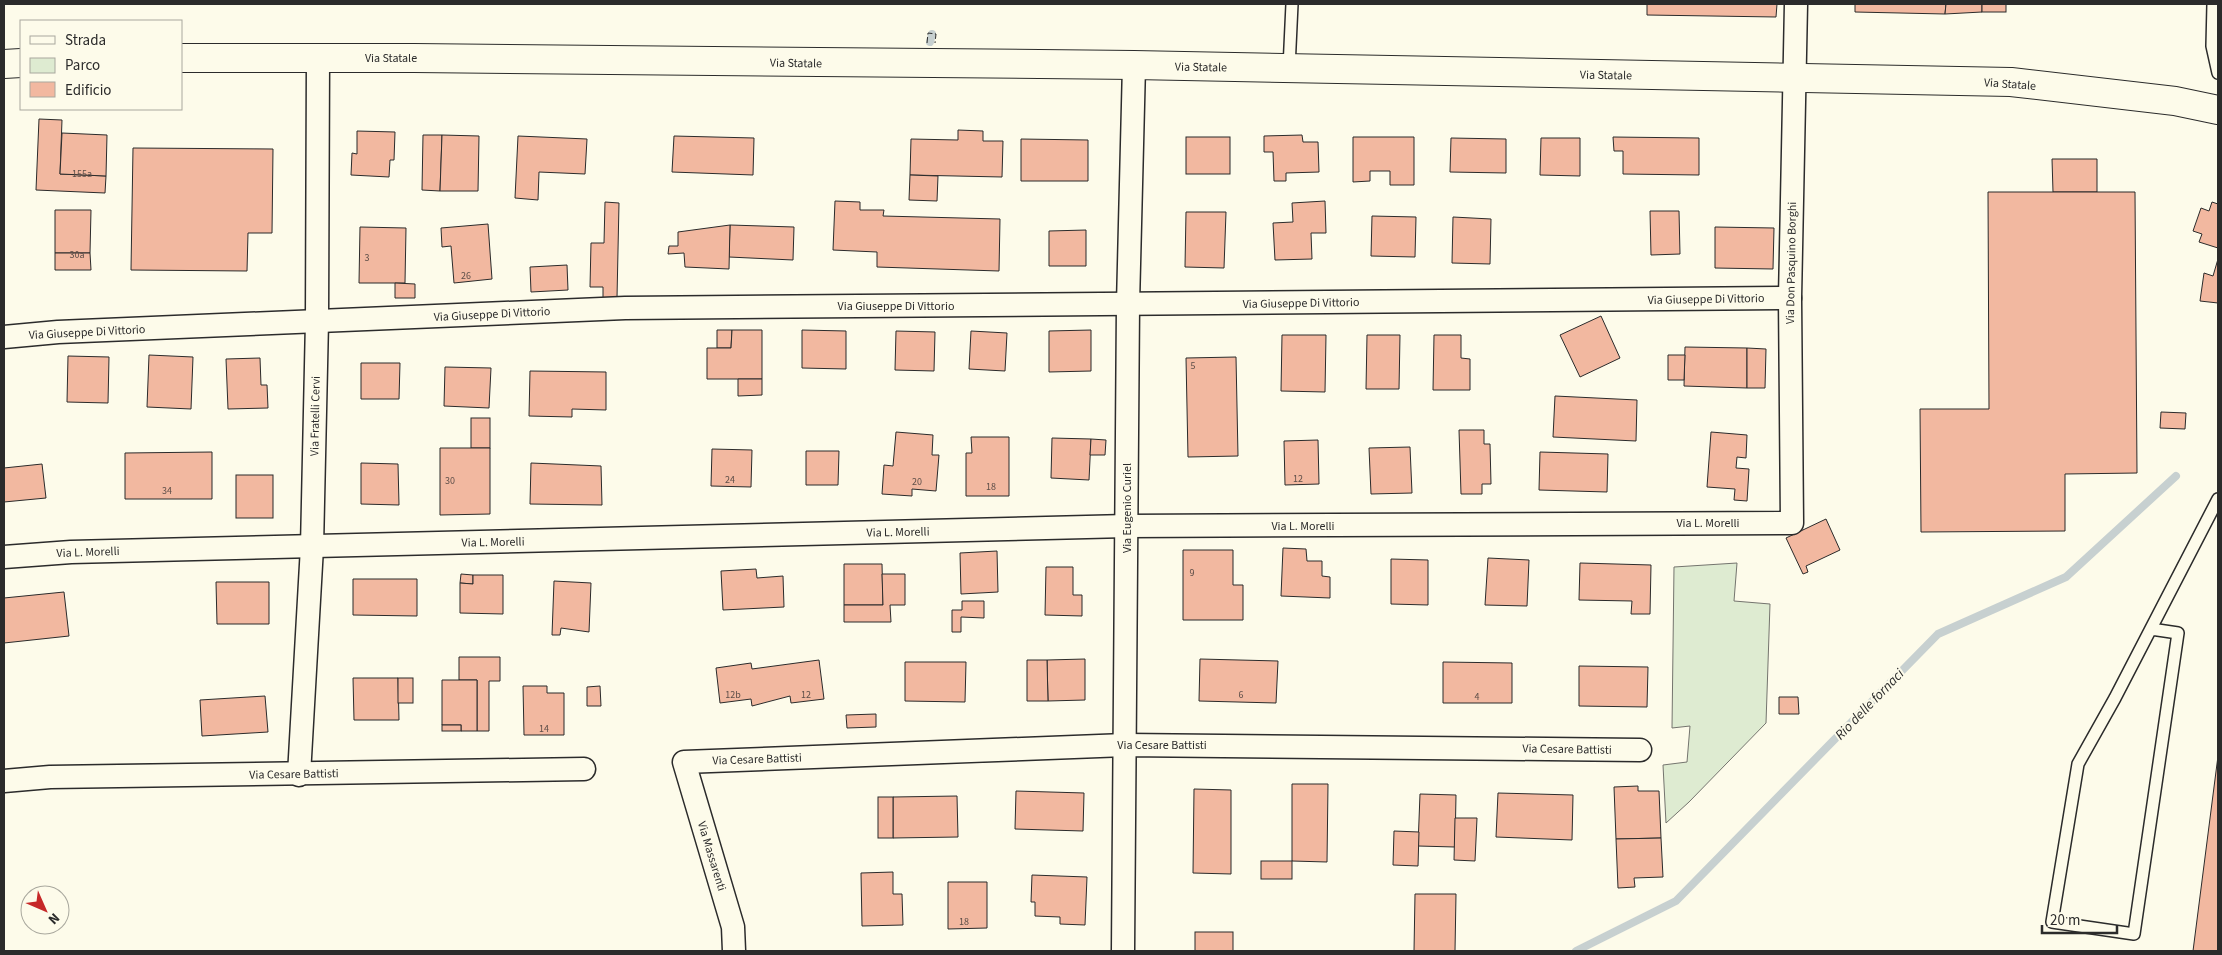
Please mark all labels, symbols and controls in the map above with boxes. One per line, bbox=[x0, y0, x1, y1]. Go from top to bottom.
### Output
legend bbox=[20, 20, 182, 110]
text: Strada bbox=[65, 30, 106, 51]
street label: Via Statale bbox=[365, 50, 417, 67]
text: Parco bbox=[65, 55, 100, 76]
street label: Via Statale bbox=[770, 55, 822, 72]
street label: Via Statale bbox=[1175, 59, 1227, 76]
street label: Via Statale bbox=[1580, 67, 1632, 84]
street label: Via Statale bbox=[1983, 74, 2037, 95]
text: Edificio bbox=[65, 80, 112, 101]
house number: 155a bbox=[72, 167, 92, 181]
street label: Via Don Pasquino Borghi bbox=[1782, 202, 1801, 324]
house number: 30a bbox=[70, 248, 84, 262]
house number: 3 bbox=[365, 251, 370, 265]
house number: 26 bbox=[461, 269, 471, 283]
street label: Via Giuseppe Di Vittorio bbox=[1647, 290, 1765, 309]
street label: Via Giuseppe Di Vittorio bbox=[1242, 294, 1360, 313]
street label: Via Giuseppe Di Vittorio bbox=[838, 298, 954, 315]
street label: Via Giuseppe Di Vittorio bbox=[433, 303, 551, 326]
street label: Via Giuseppe Di Vittorio bbox=[28, 321, 146, 344]
house number: 5 bbox=[1191, 359, 1196, 373]
street label: Via Fratelli Cervi bbox=[306, 376, 325, 456]
street label: Via Eugenio Curiel bbox=[1119, 463, 1136, 553]
house number: 12 bbox=[1293, 472, 1303, 486]
house number: 24 bbox=[725, 473, 735, 487]
house number: 30 bbox=[445, 474, 455, 488]
house number: 20 bbox=[912, 475, 922, 489]
house number: 18 bbox=[986, 480, 996, 494]
house number: 34 bbox=[162, 484, 172, 498]
street label: Via L. Morelli bbox=[1676, 515, 1740, 532]
street label: Via L. Morelli bbox=[1271, 518, 1335, 535]
street label: Via L. Morelli bbox=[866, 523, 930, 542]
street label: Via L. Morelli bbox=[461, 533, 525, 552]
street label: Via L. Morelli bbox=[56, 543, 120, 562]
house number: 9 bbox=[1190, 566, 1195, 580]
water label: Rio delle fornaci bbox=[1831, 664, 1909, 745]
house number: 12b bbox=[725, 688, 741, 702]
house number: 12 bbox=[801, 688, 811, 702]
house number: 6 bbox=[1239, 688, 1244, 702]
house number: 4 bbox=[1475, 690, 1480, 704]
house number: 14 bbox=[539, 722, 549, 736]
street label: Via Cesare Battisti bbox=[1117, 737, 1207, 754]
street label: Via Cesare Battisti bbox=[1522, 740, 1612, 759]
street label: Via Cesare Battisti bbox=[712, 749, 802, 770]
street label: Via Cesare Battisti bbox=[249, 765, 339, 784]
street label: Via Massarenti bbox=[693, 819, 730, 893]
north arrow bbox=[20, 885, 70, 935]
scale bar bbox=[2042, 902, 2117, 934]
text: N bbox=[43, 908, 64, 929]
text: 20 m bbox=[2050, 910, 2080, 931]
house number: 18 bbox=[959, 915, 969, 929]

